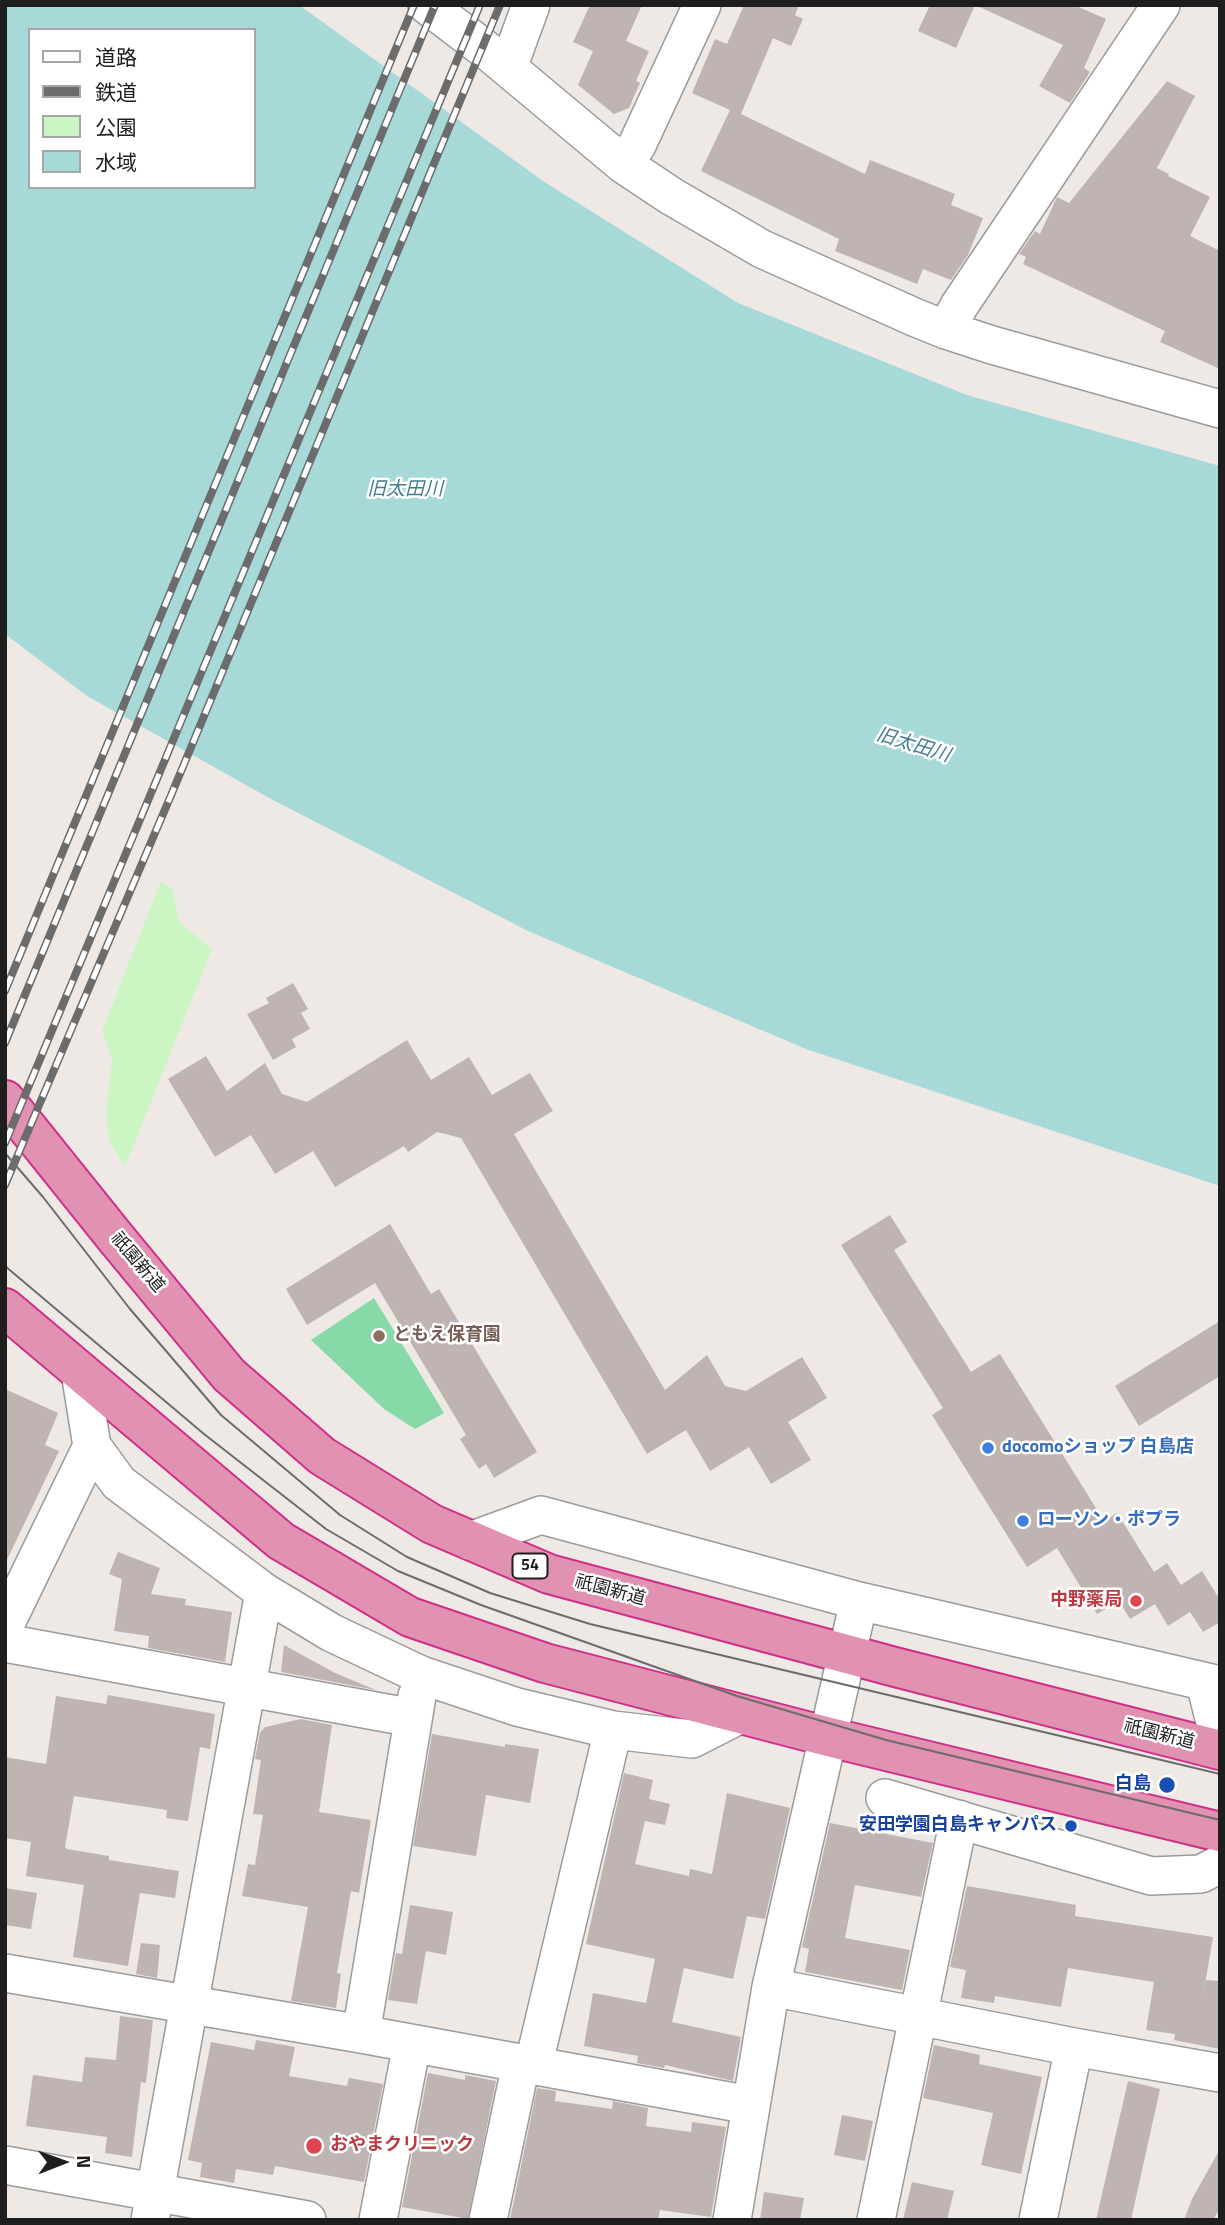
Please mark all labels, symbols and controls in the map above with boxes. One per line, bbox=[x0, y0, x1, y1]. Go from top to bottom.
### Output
legend bbox=[28, 28, 256, 189]
text: 道路 bbox=[95, 41, 137, 73]
text: 鉄道 bbox=[95, 76, 137, 108]
text: 公園 bbox=[95, 111, 137, 143]
text: 水域 bbox=[95, 146, 137, 178]
water label: 旧太田川 bbox=[367, 479, 443, 501]
water label: 旧太田川 bbox=[873, 724, 953, 768]
street label: 祇園新道 bbox=[106, 1228, 168, 1298]
place label: ともえ保育園 bbox=[393, 1325, 501, 1347]
marker: ともえ保育園 bbox=[371, 1328, 387, 1344]
place label: docomoショップ 白島店 bbox=[1002, 1437, 1194, 1459]
marker: docomoショップ 白島店 bbox=[980, 1440, 996, 1456]
place label: ローソン・ポプラ bbox=[1037, 1510, 1181, 1532]
marker: ローソン・ポプラ bbox=[1015, 1513, 1031, 1529]
road number: 54 bbox=[512, 1554, 548, 1578]
street label: 祇園新道 bbox=[572, 1571, 648, 1611]
place label: 中野薬局 bbox=[1050, 1590, 1122, 1612]
marker: 中野薬局 bbox=[1128, 1593, 1144, 1609]
street label: 祇園新道 bbox=[1121, 1716, 1197, 1754]
place label: 白島 bbox=[1115, 1774, 1151, 1796]
marker: 白島 bbox=[1157, 1775, 1177, 1795]
place label: 安田学園白島キャンパス bbox=[859, 1815, 1057, 1837]
marker: 安田学園白島キャンパス bbox=[1063, 1818, 1079, 1834]
north arrow bbox=[28, 2127, 98, 2197]
place label: おやまクリニック bbox=[330, 2135, 474, 2157]
marker: おやまクリニック bbox=[304, 2136, 324, 2156]
text: N bbox=[70, 2155, 99, 2168]

